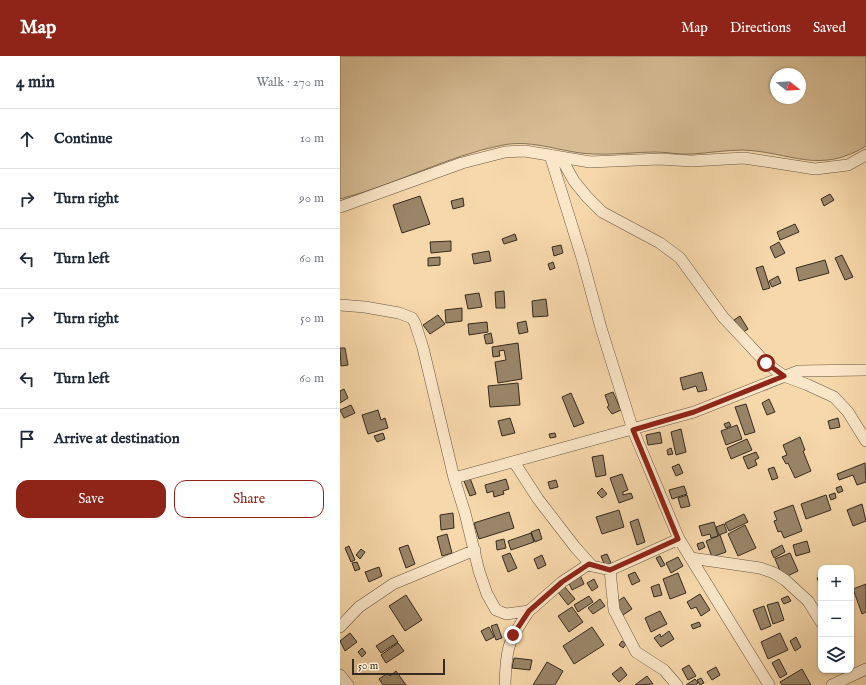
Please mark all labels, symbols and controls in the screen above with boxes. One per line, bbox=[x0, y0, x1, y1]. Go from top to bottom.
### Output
text: Map bbox=[20, 16, 56, 40]
text: Map bbox=[681, 19, 708, 37]
text: Directions bbox=[730, 19, 791, 37]
text: Saved bbox=[813, 19, 846, 37]
north arrow bbox=[770, 68, 806, 104]
text: 4 min bbox=[16, 72, 55, 93]
text: Walk · 270 m bbox=[256, 74, 324, 91]
icon: ahead bbox=[16, 128, 38, 150]
text: Continue bbox=[54, 129, 112, 148]
text: 10 m bbox=[300, 130, 324, 147]
icon: right bbox=[16, 188, 38, 210]
text: Turn right bbox=[54, 189, 119, 208]
text: 90 m bbox=[299, 190, 324, 207]
icon: left bbox=[16, 248, 38, 270]
text: Turn left bbox=[54, 249, 110, 268]
text: 60 m bbox=[299, 250, 324, 267]
icon: right bbox=[16, 308, 38, 330]
text: Turn right bbox=[54, 309, 119, 328]
text: 50 m bbox=[300, 310, 324, 327]
route start bbox=[757, 354, 775, 372]
icon: left bbox=[16, 368, 38, 390]
text: Turn left bbox=[54, 369, 110, 388]
text: 60 m bbox=[299, 370, 324, 387]
icon: arrive bbox=[16, 428, 38, 450]
text: Arrive at destination bbox=[54, 429, 180, 448]
button: Save bbox=[16, 480, 166, 518]
button: Share bbox=[174, 480, 324, 518]
map controls bbox=[818, 565, 854, 673]
button: + bbox=[818, 565, 854, 601]
button: − bbox=[818, 601, 854, 637]
route end bbox=[504, 626, 522, 644]
button: layers bbox=[818, 637, 854, 673]
scale bar bbox=[352, 657, 445, 676]
text: 50 m bbox=[358, 659, 378, 673]

